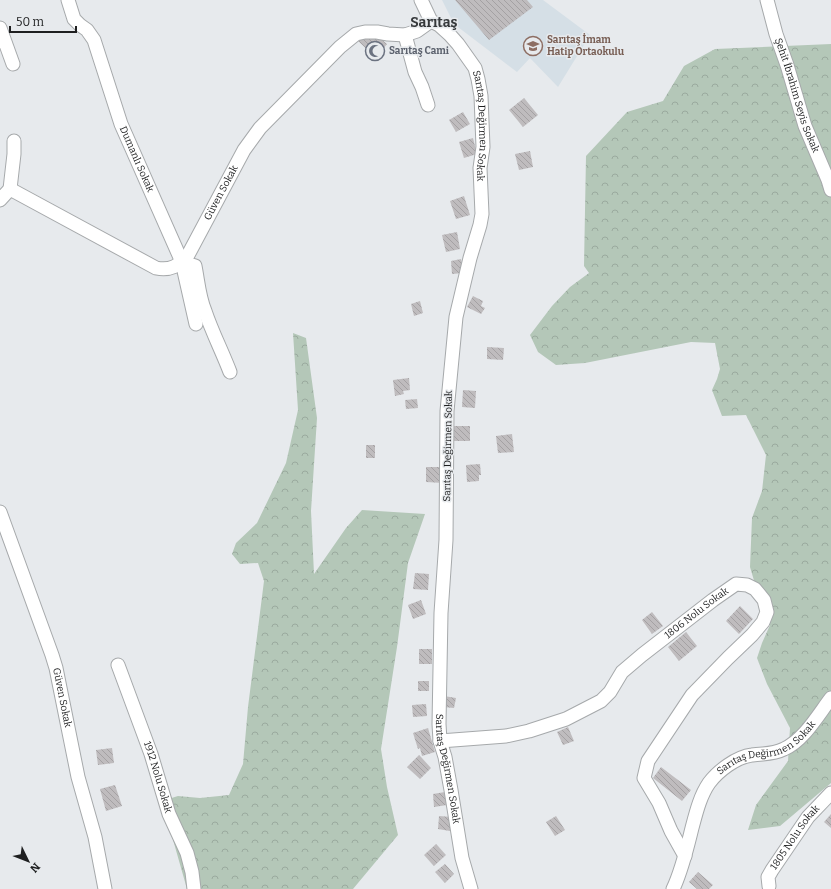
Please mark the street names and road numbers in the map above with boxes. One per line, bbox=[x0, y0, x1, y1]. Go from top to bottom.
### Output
street label: Şehit İbrahim Seyis Sokak bbox=[772, 36, 822, 155]
street label: Sarıtaş Değirmen Sokak bbox=[470, 69, 489, 182]
street label: Dumanlı Sokak bbox=[117, 124, 157, 194]
street label: Güven Sokak bbox=[202, 163, 241, 222]
street label: Sarıtaş Değirmen Sokak bbox=[440, 390, 455, 502]
street label: 1806 Nolu Sokak bbox=[662, 585, 731, 641]
street label: Güven Sokak bbox=[50, 667, 74, 729]
street label: Sarıtaş Değirmen Sokak bbox=[433, 714, 462, 825]
street label: Sarıtaş Değirmen Sokak bbox=[714, 718, 818, 777]
street label: 1912 Nolu Sokak bbox=[141, 740, 174, 815]
street label: 1805 Nolu Sokak bbox=[768, 802, 822, 872]

